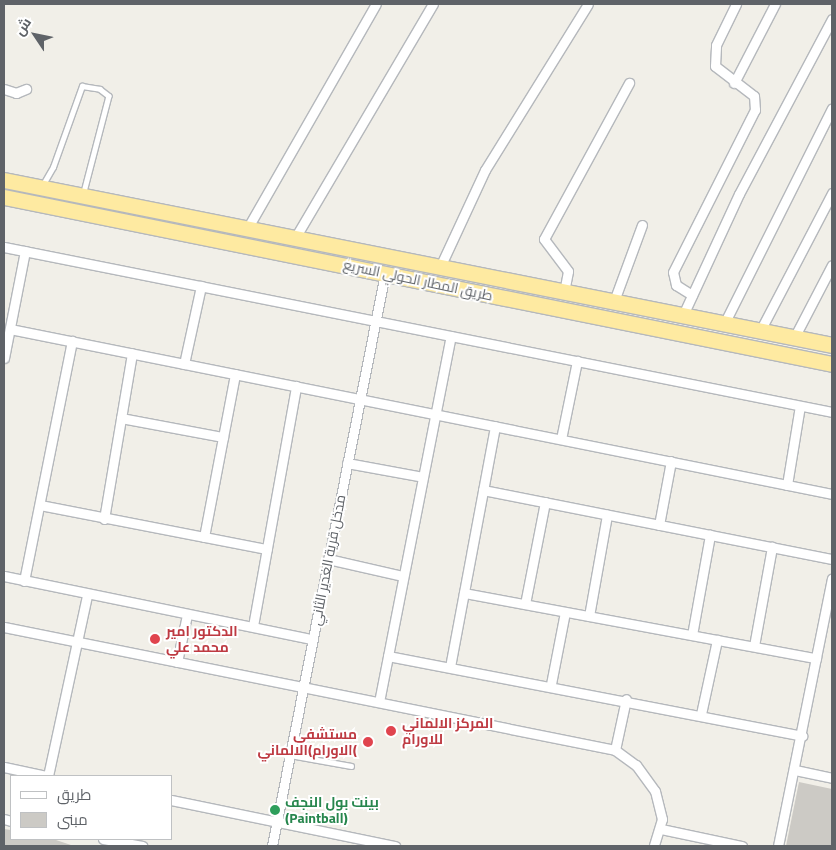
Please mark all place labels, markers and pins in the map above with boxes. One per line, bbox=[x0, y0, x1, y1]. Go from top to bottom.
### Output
place label: الدكتور امير محمد علي bbox=[166, 623, 238, 656]
marker: الدكتور امير محمد علي bbox=[148, 632, 162, 646]
place label: المركز الالماني للاورام bbox=[402, 715, 493, 748]
marker: المركز الالماني للاورام bbox=[384, 724, 398, 738]
place label: مستشفى الاورام)الالماني( bbox=[258, 726, 357, 759]
marker: مستشفى الاورام)الالماني( bbox=[361, 735, 375, 749]
place label: بينت بول النجف (Paintball) bbox=[285, 794, 379, 826]
marker: بينت بول النجف (Paintball) bbox=[269, 804, 281, 816]

